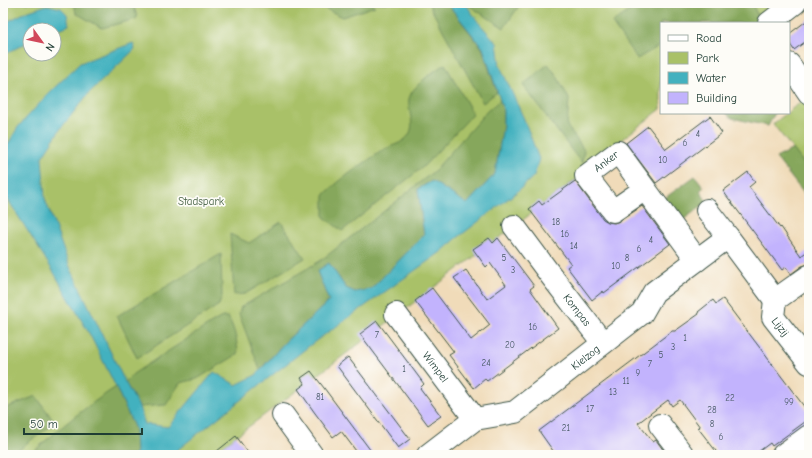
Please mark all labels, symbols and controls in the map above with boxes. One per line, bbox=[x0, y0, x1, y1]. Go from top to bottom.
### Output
north arrow bbox=[22, 22, 62, 62]
legend bbox=[660, 22, 790, 114]
text: Road bbox=[696, 31, 722, 45]
text: N bbox=[43, 41, 57, 54]
text: Park bbox=[696, 51, 719, 65]
text: Water bbox=[696, 71, 726, 85]
text: Building bbox=[696, 91, 737, 105]
house number: 4 bbox=[696, 129, 700, 139]
house number: 6 bbox=[683, 138, 688, 148]
street label: Anker bbox=[591, 147, 621, 174]
house number: 10 bbox=[658, 155, 668, 165]
park label: Stadspark bbox=[178, 195, 225, 208]
house number: 18 bbox=[552, 217, 560, 227]
house number: 16 bbox=[561, 229, 569, 239]
house number: 4 bbox=[649, 235, 653, 245]
house number: 14 bbox=[570, 241, 578, 251]
house number: 6 bbox=[637, 244, 642, 254]
house number: 5 bbox=[502, 253, 507, 263]
house number: 8 bbox=[625, 253, 630, 263]
house number: 10 bbox=[611, 261, 621, 271]
house number: 3 bbox=[511, 265, 515, 275]
street label: Kompas bbox=[561, 291, 594, 329]
street label: Lijzij bbox=[769, 315, 792, 339]
house number: 16 bbox=[529, 322, 537, 332]
house number: 7 bbox=[375, 330, 380, 340]
house number: 1 bbox=[683, 333, 687, 343]
house number: 20 bbox=[505, 340, 515, 350]
street label: Kielzog bbox=[568, 342, 602, 372]
house number: 3 bbox=[671, 342, 675, 352]
street label: Wimpel bbox=[420, 349, 451, 385]
house number: 5 bbox=[659, 350, 664, 360]
house number: 24 bbox=[481, 358, 491, 368]
house number: 7 bbox=[648, 359, 653, 369]
house number: 1 bbox=[402, 364, 406, 374]
house number: 9 bbox=[636, 368, 641, 378]
house number: 11 bbox=[622, 376, 630, 386]
house number: 13 bbox=[609, 387, 617, 397]
house number: 81 bbox=[316, 392, 325, 402]
house number: 22 bbox=[725, 393, 735, 403]
house number: 99 bbox=[784, 397, 794, 407]
house number: 17 bbox=[586, 404, 595, 414]
house number: 28 bbox=[707, 405, 717, 415]
scale bar bbox=[24, 410, 142, 436]
text: 50 m bbox=[30, 417, 58, 431]
house number: 8 bbox=[710, 419, 715, 429]
house number: 21 bbox=[562, 423, 571, 433]
house number: 6 bbox=[719, 432, 724, 442]

